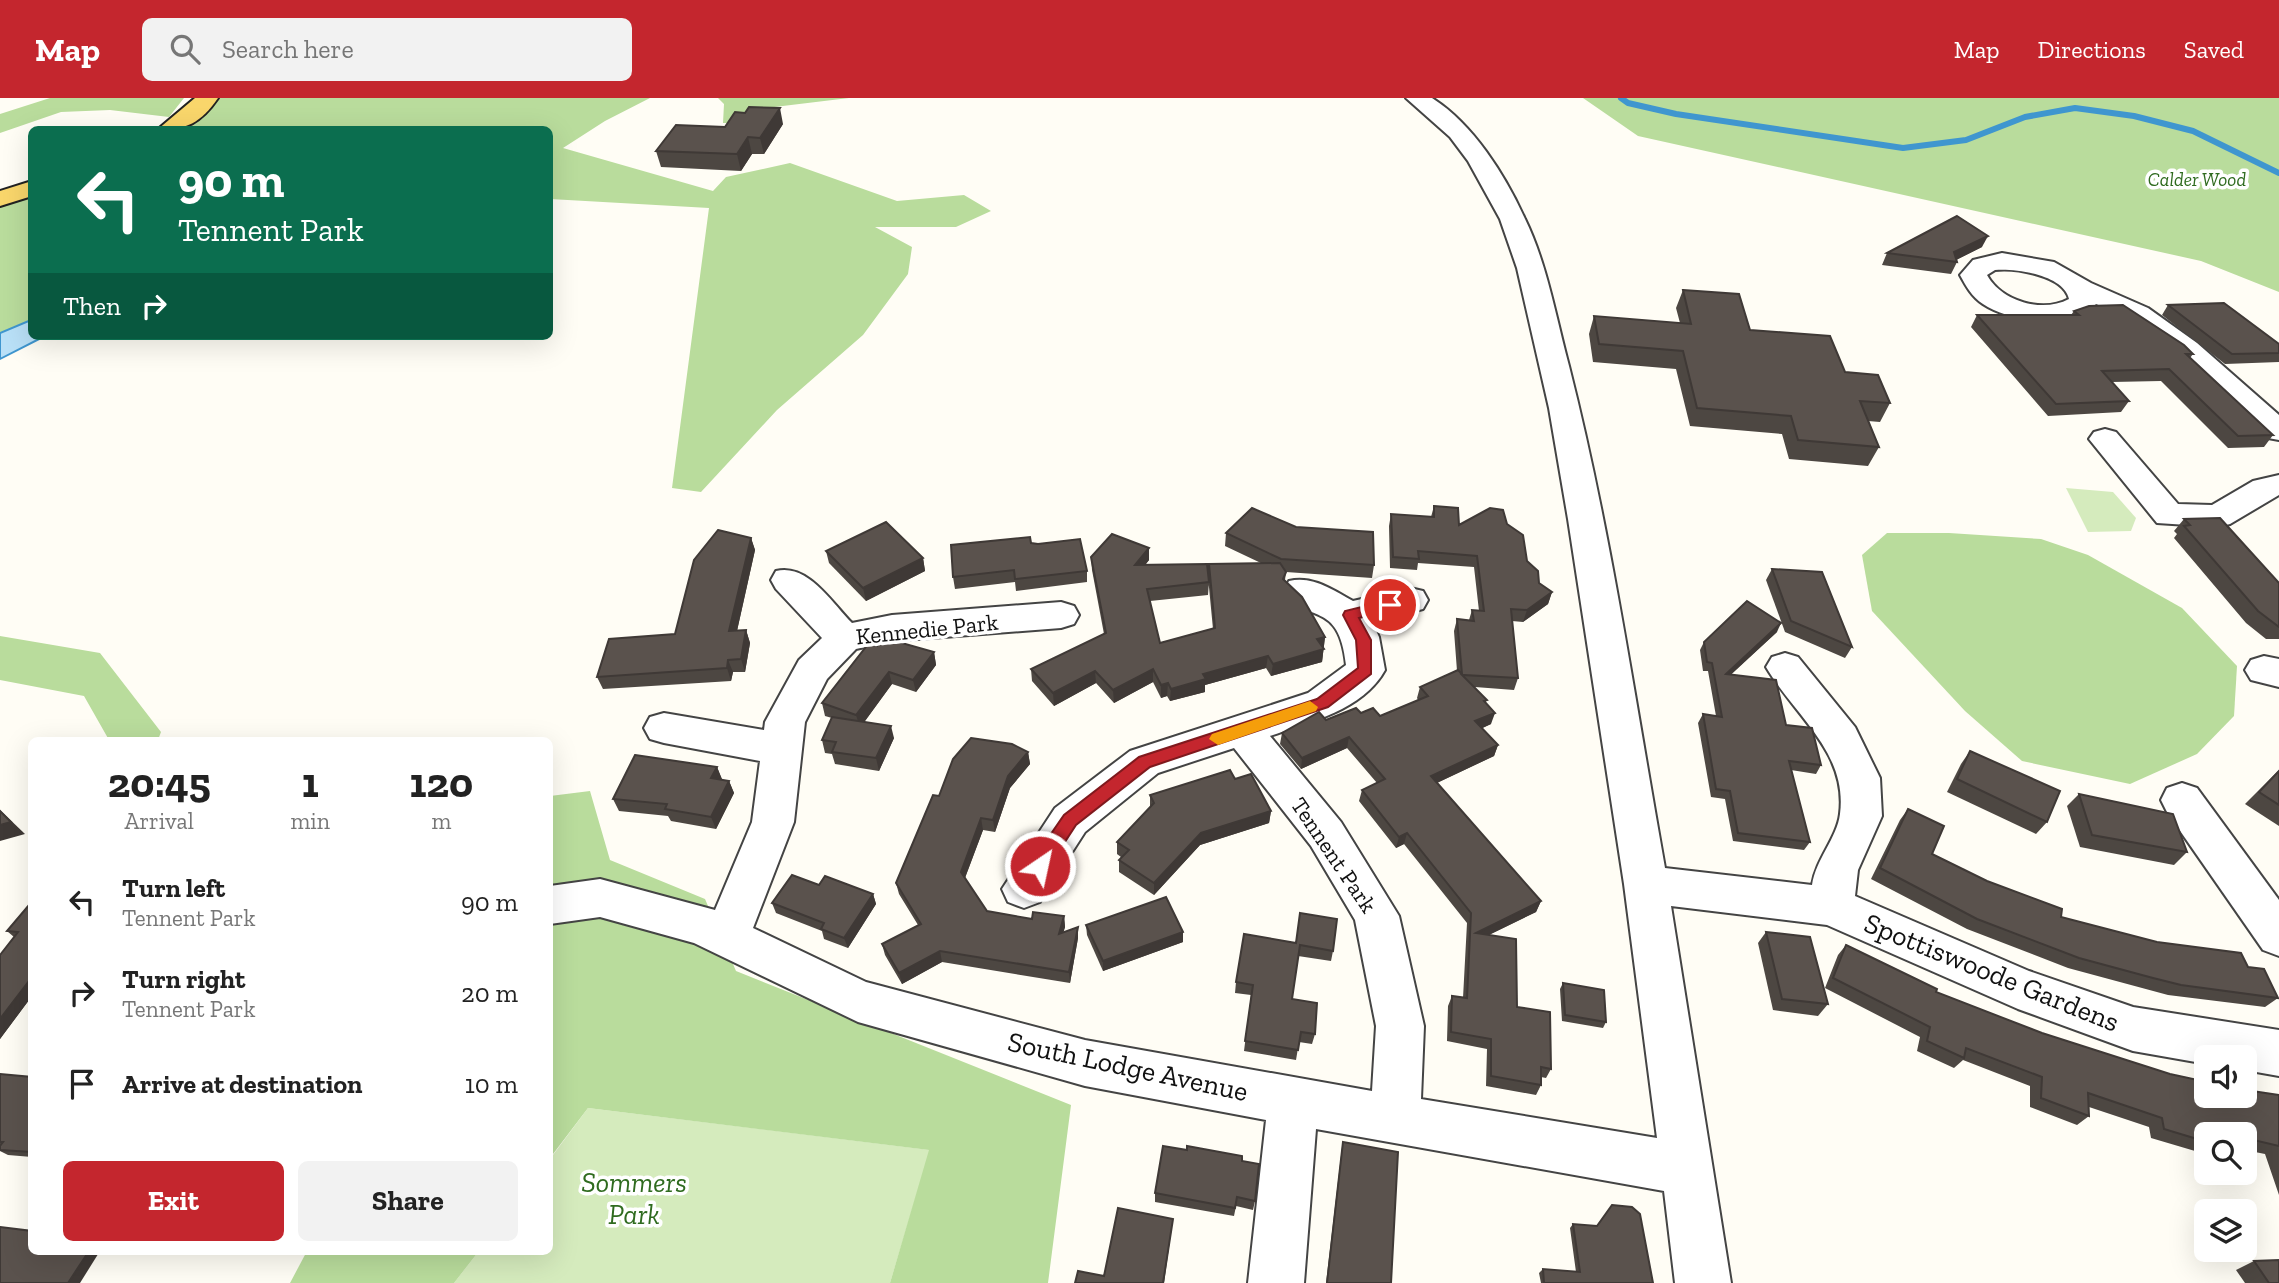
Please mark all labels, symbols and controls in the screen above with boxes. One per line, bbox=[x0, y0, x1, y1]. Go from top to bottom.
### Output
search box bbox=[142, 18, 632, 81]
text: Map bbox=[35, 30, 100, 69]
icon: search bbox=[166, 30, 204, 68]
text: Search here bbox=[222, 33, 354, 65]
text: Map bbox=[1954, 35, 2000, 64]
text: Directions bbox=[2038, 35, 2146, 64]
text: Saved bbox=[2184, 35, 2244, 64]
text: 90 m bbox=[178, 151, 285, 210]
icon: left bbox=[63, 154, 154, 245]
park label: Calder Wood bbox=[2148, 168, 2246, 191]
text: Tennent Park bbox=[178, 211, 364, 249]
icon: right bbox=[135, 287, 173, 325]
text: Then bbox=[63, 290, 121, 322]
pin bbox=[1360, 575, 1420, 635]
icon: arrive bbox=[1371, 586, 1409, 624]
street label: Kennedie Park bbox=[854, 608, 1000, 650]
text: 20:45 bbox=[108, 757, 211, 808]
text: 1 bbox=[302, 757, 319, 808]
text: 120 bbox=[410, 757, 473, 808]
street label: Tennent Park bbox=[1285, 792, 1383, 918]
text: Arrival bbox=[125, 807, 194, 835]
text: min bbox=[290, 807, 330, 835]
text: m bbox=[431, 807, 451, 835]
position arrow bbox=[1003, 829, 1077, 903]
text: Turn left bbox=[122, 872, 225, 904]
icon: left bbox=[63, 883, 101, 921]
text: 90 m bbox=[461, 886, 518, 918]
text: Tennent Park bbox=[122, 904, 255, 932]
street label: Spottiswoode Gardens bbox=[1860, 906, 2124, 1039]
text: Turn right bbox=[122, 963, 245, 995]
icon: right bbox=[63, 974, 101, 1012]
text: 20 m bbox=[461, 977, 518, 1009]
text: Tennent Park bbox=[122, 995, 255, 1023]
street label: South Lodge Avenue bbox=[1005, 1025, 1251, 1108]
map controls bbox=[2194, 1045, 2257, 1262]
button: sound bbox=[2194, 1045, 2257, 1108]
icon: arrive bbox=[63, 1065, 101, 1103]
text: Arrive at destination bbox=[122, 1068, 362, 1100]
text: 10 m bbox=[465, 1068, 518, 1100]
button: search bbox=[2194, 1122, 2257, 1185]
button: Exit bbox=[63, 1161, 284, 1241]
button: Share bbox=[298, 1161, 518, 1241]
park label: Sommers Park bbox=[581, 1166, 687, 1231]
button: layers bbox=[2194, 1199, 2257, 1262]

